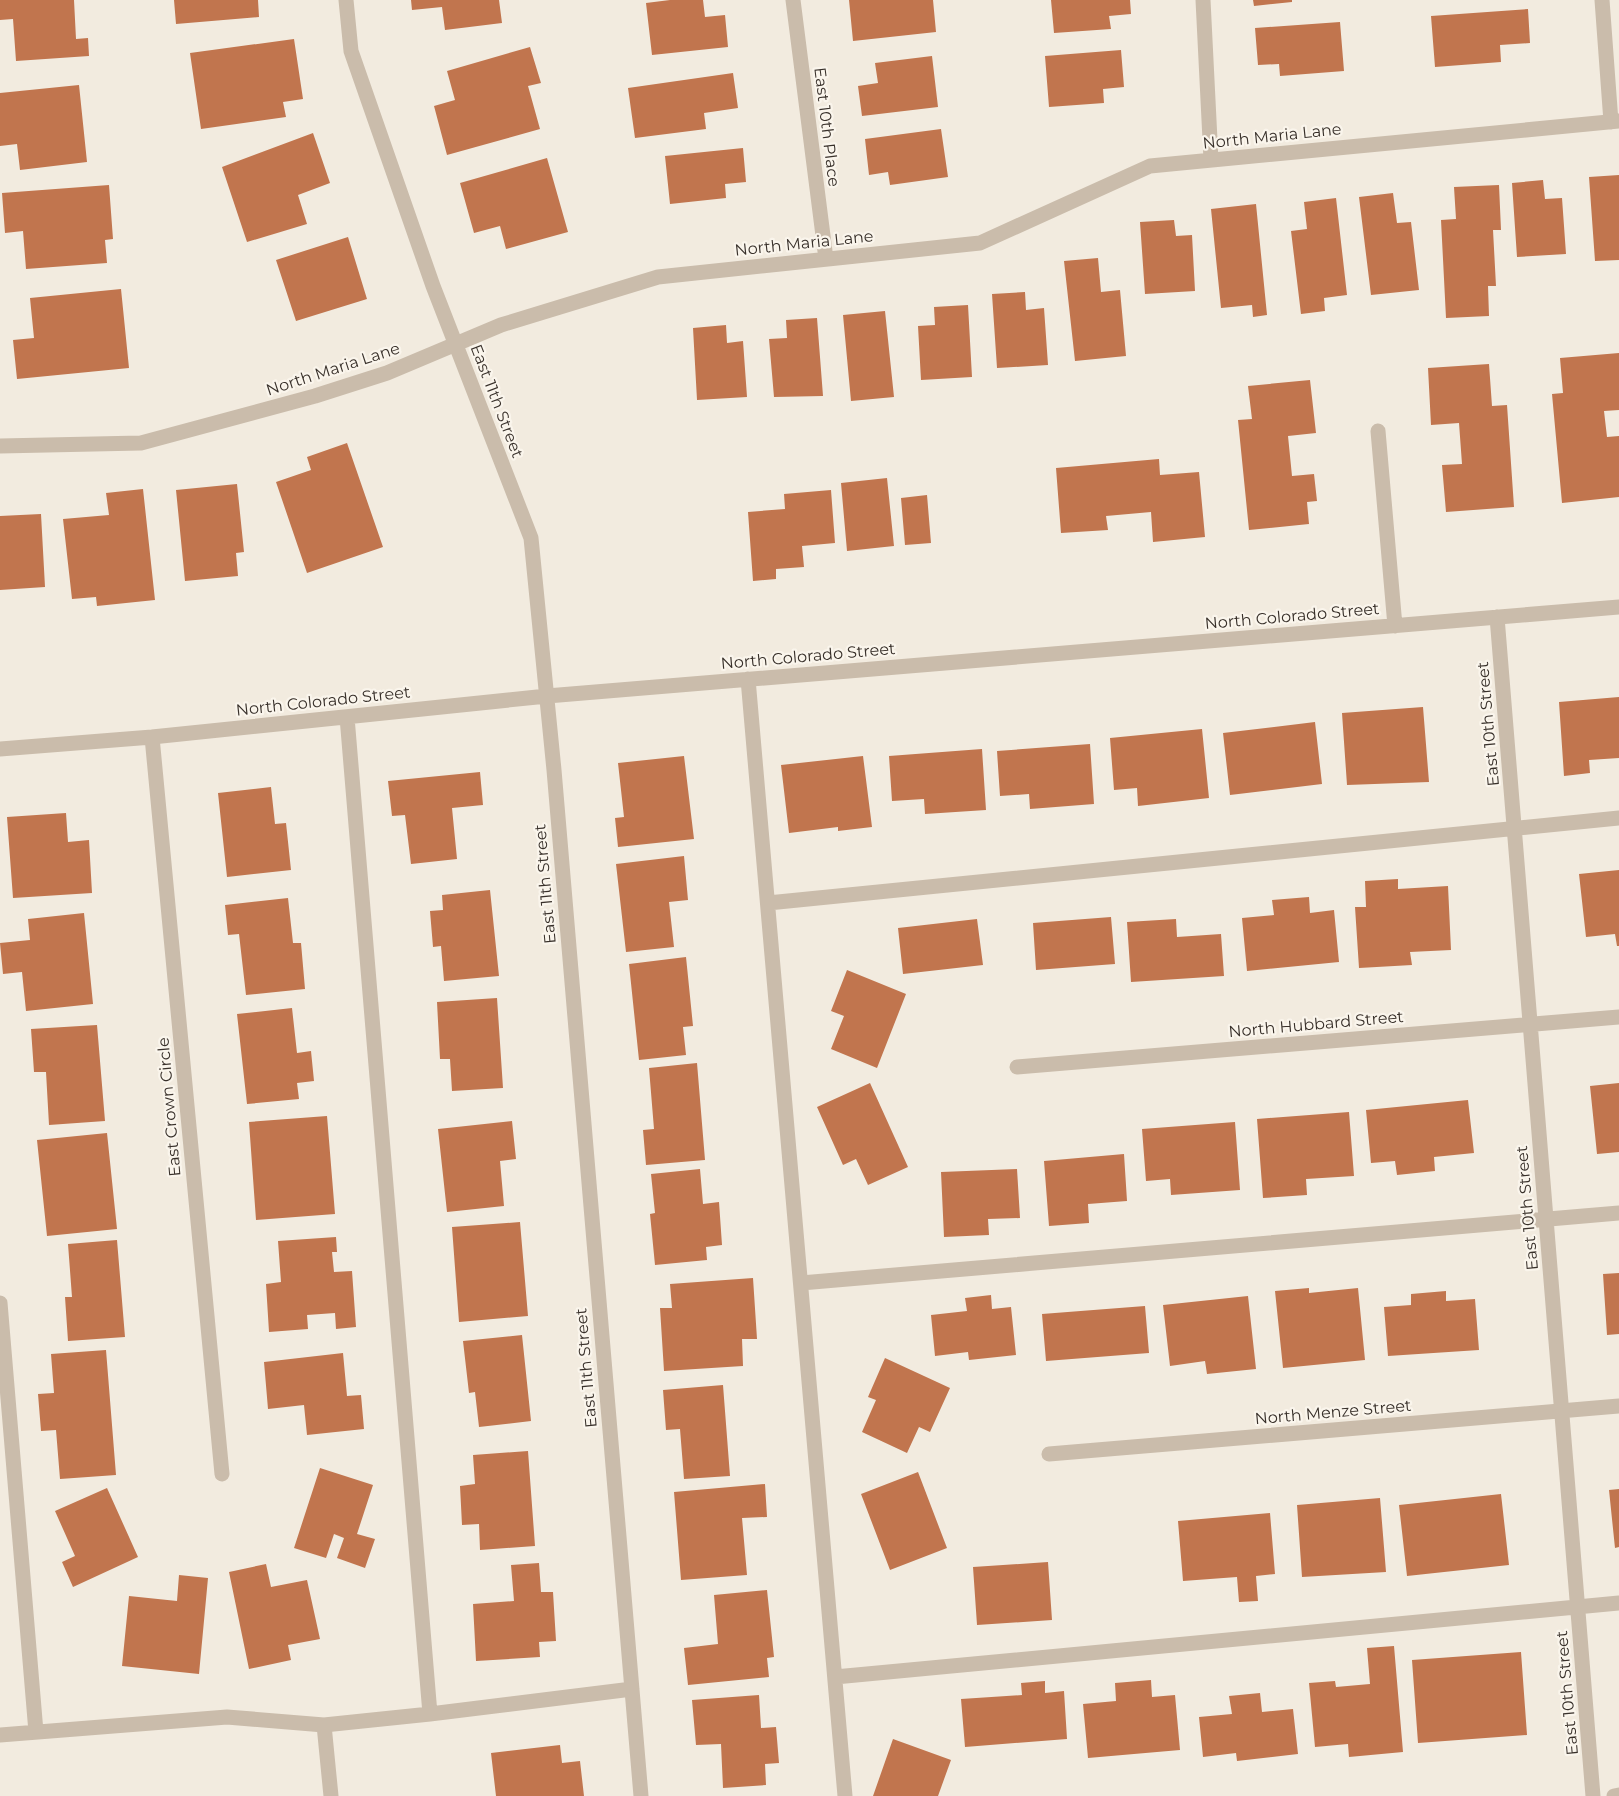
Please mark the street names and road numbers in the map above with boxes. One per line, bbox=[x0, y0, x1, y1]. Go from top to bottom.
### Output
street label: East 10th Place bbox=[810, 66, 844, 188]
street label: North Maria Lane bbox=[1202, 119, 1342, 153]
street label: North Maria Lane bbox=[734, 226, 874, 260]
street label: North Maria Lane bbox=[264, 338, 402, 400]
street label: East 11th Street bbox=[467, 342, 528, 461]
street label: North Colorado Street bbox=[1204, 599, 1381, 633]
street label: North Colorado Street bbox=[720, 639, 897, 673]
street label: East 10th Street bbox=[1473, 660, 1503, 787]
street label: North Colorado Street bbox=[235, 682, 412, 720]
street label: East 11th Street bbox=[530, 823, 560, 945]
street label: North Hubbard Street bbox=[1228, 1007, 1405, 1041]
street label: East Crown Circle bbox=[153, 1037, 185, 1177]
street label: East 10th Street bbox=[1512, 1144, 1542, 1271]
street label: East 11th Street bbox=[571, 1307, 601, 1429]
street label: North Menze Street bbox=[1254, 1396, 1413, 1428]
street label: East 10th Street bbox=[1552, 1629, 1582, 1756]

